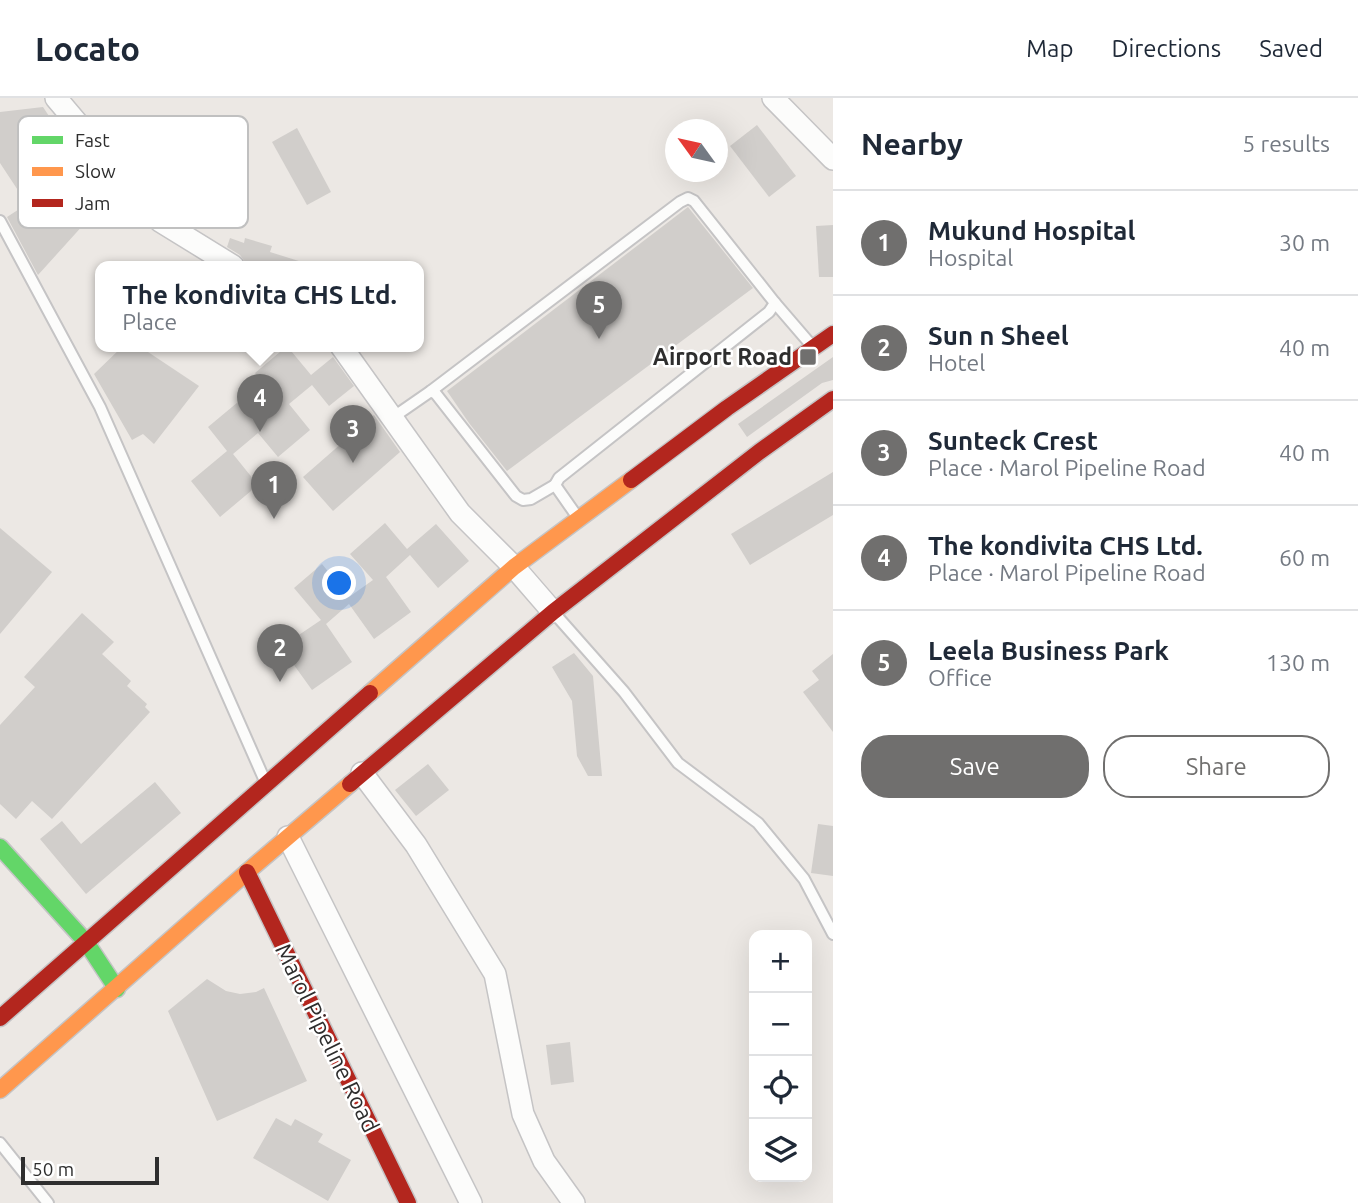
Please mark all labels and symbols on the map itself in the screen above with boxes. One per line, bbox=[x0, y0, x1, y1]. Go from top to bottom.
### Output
legend bbox=[18, 116, 248, 228]
north arrow bbox=[665, 119, 728, 182]
text: Fast bbox=[75, 129, 110, 151]
text: Slow bbox=[75, 160, 116, 182]
text: Jam bbox=[75, 192, 111, 214]
pin: 5 bbox=[576, 281, 622, 339]
place label: Airport Road bbox=[653, 344, 792, 369]
marker: Airport Road bbox=[798, 347, 818, 367]
pin: 4 bbox=[237, 374, 283, 432]
pin: 3 bbox=[330, 405, 376, 463]
pin: 1 bbox=[251, 461, 297, 519]
your location bbox=[322, 566, 356, 600]
pin: 2 bbox=[257, 624, 303, 682]
street label: Marol Pipeline Road bbox=[271, 940, 384, 1136]
scale bar bbox=[21, 1154, 159, 1186]

